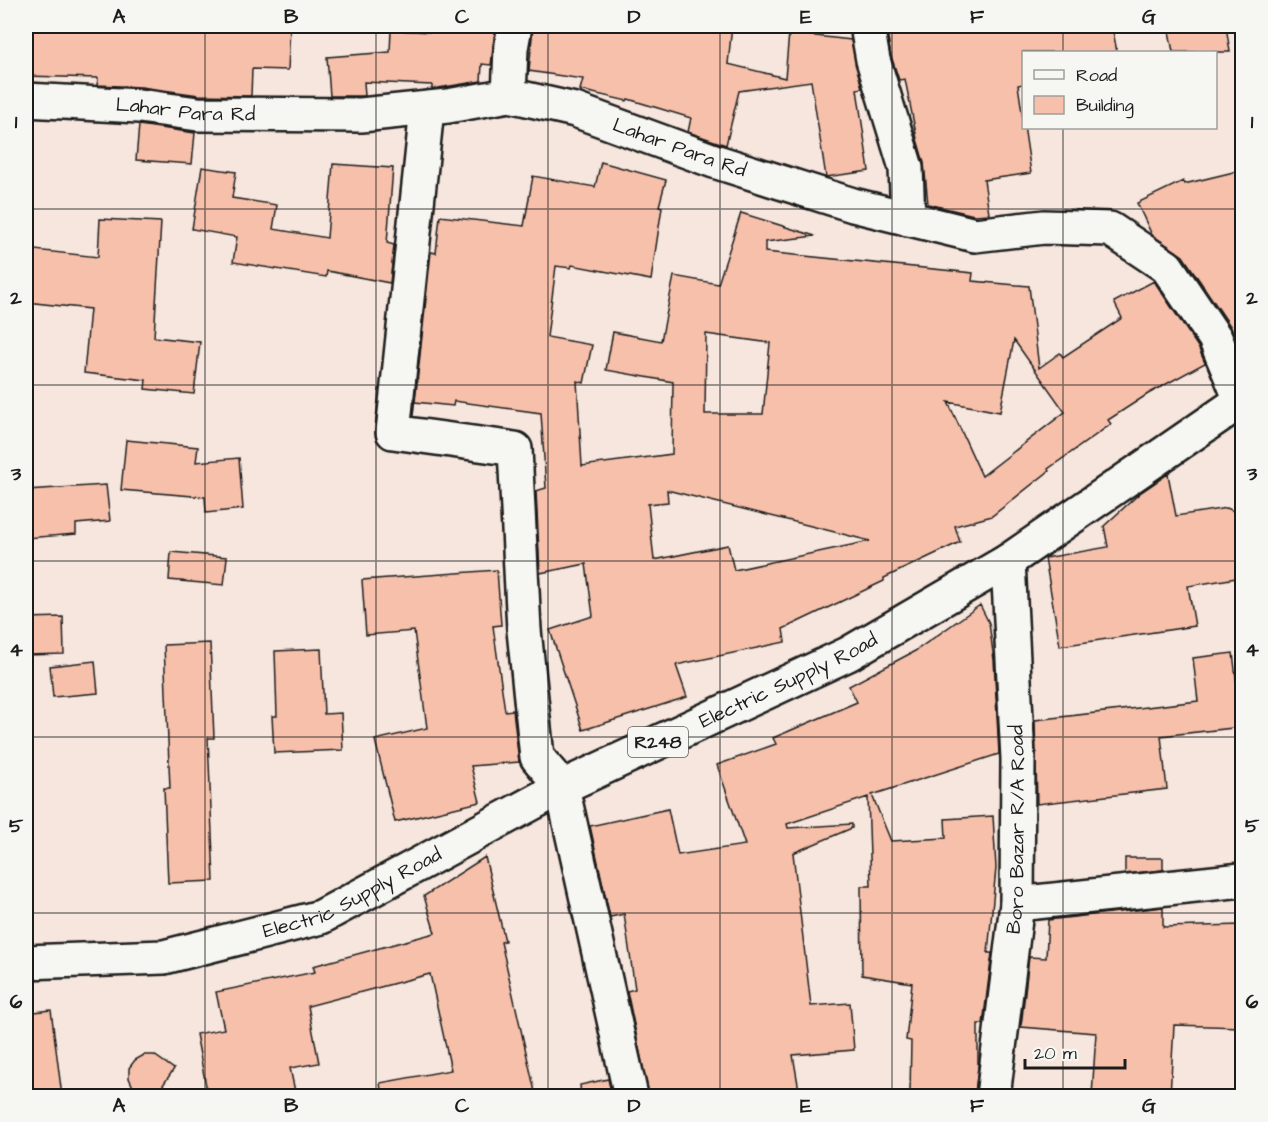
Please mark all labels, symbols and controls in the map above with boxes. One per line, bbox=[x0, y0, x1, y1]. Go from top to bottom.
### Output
text: A bbox=[113, 3, 126, 31]
text: B bbox=[284, 3, 299, 31]
text: C bbox=[455, 3, 470, 31]
text: D bbox=[628, 3, 641, 31]
text: E bbox=[800, 3, 812, 31]
text: F bbox=[970, 3, 985, 31]
text: G bbox=[1142, 3, 1156, 31]
legend bbox=[1022, 51, 1217, 129]
text: Road bbox=[1076, 63, 1117, 88]
street label: Lahar Para Rd bbox=[115, 91, 255, 128]
text: Building bbox=[1076, 93, 1134, 119]
text: 1 bbox=[15, 108, 18, 136]
text: 1 bbox=[1251, 108, 1254, 136]
street label: Lahar Para Rd bbox=[609, 111, 750, 184]
text: 2 bbox=[9, 284, 22, 312]
text: 2 bbox=[1245, 284, 1258, 312]
text: 3 bbox=[10, 460, 22, 488]
text: 3 bbox=[1246, 460, 1258, 488]
street label: Electric Supply Road bbox=[695, 626, 883, 735]
text: 4 bbox=[9, 636, 23, 664]
text: 4 bbox=[1245, 636, 1259, 664]
street label: Boro Bazar R/A Road bbox=[999, 724, 1032, 936]
road number: R248 bbox=[628, 727, 688, 757]
text: 5 bbox=[9, 812, 24, 840]
text: 5 bbox=[1245, 812, 1260, 840]
street label: Electric Supply Road bbox=[260, 840, 447, 945]
text: 6 bbox=[10, 988, 23, 1016]
text: 6 bbox=[1246, 988, 1259, 1016]
scale bar bbox=[1025, 1032, 1126, 1070]
text: 20 m bbox=[1034, 1041, 1077, 1066]
text: A bbox=[113, 1092, 126, 1120]
text: B bbox=[284, 1092, 299, 1120]
text: C bbox=[455, 1092, 470, 1120]
text: D bbox=[628, 1092, 641, 1120]
text: E bbox=[800, 1092, 812, 1120]
text: F bbox=[970, 1092, 985, 1120]
text: G bbox=[1142, 1092, 1156, 1120]

